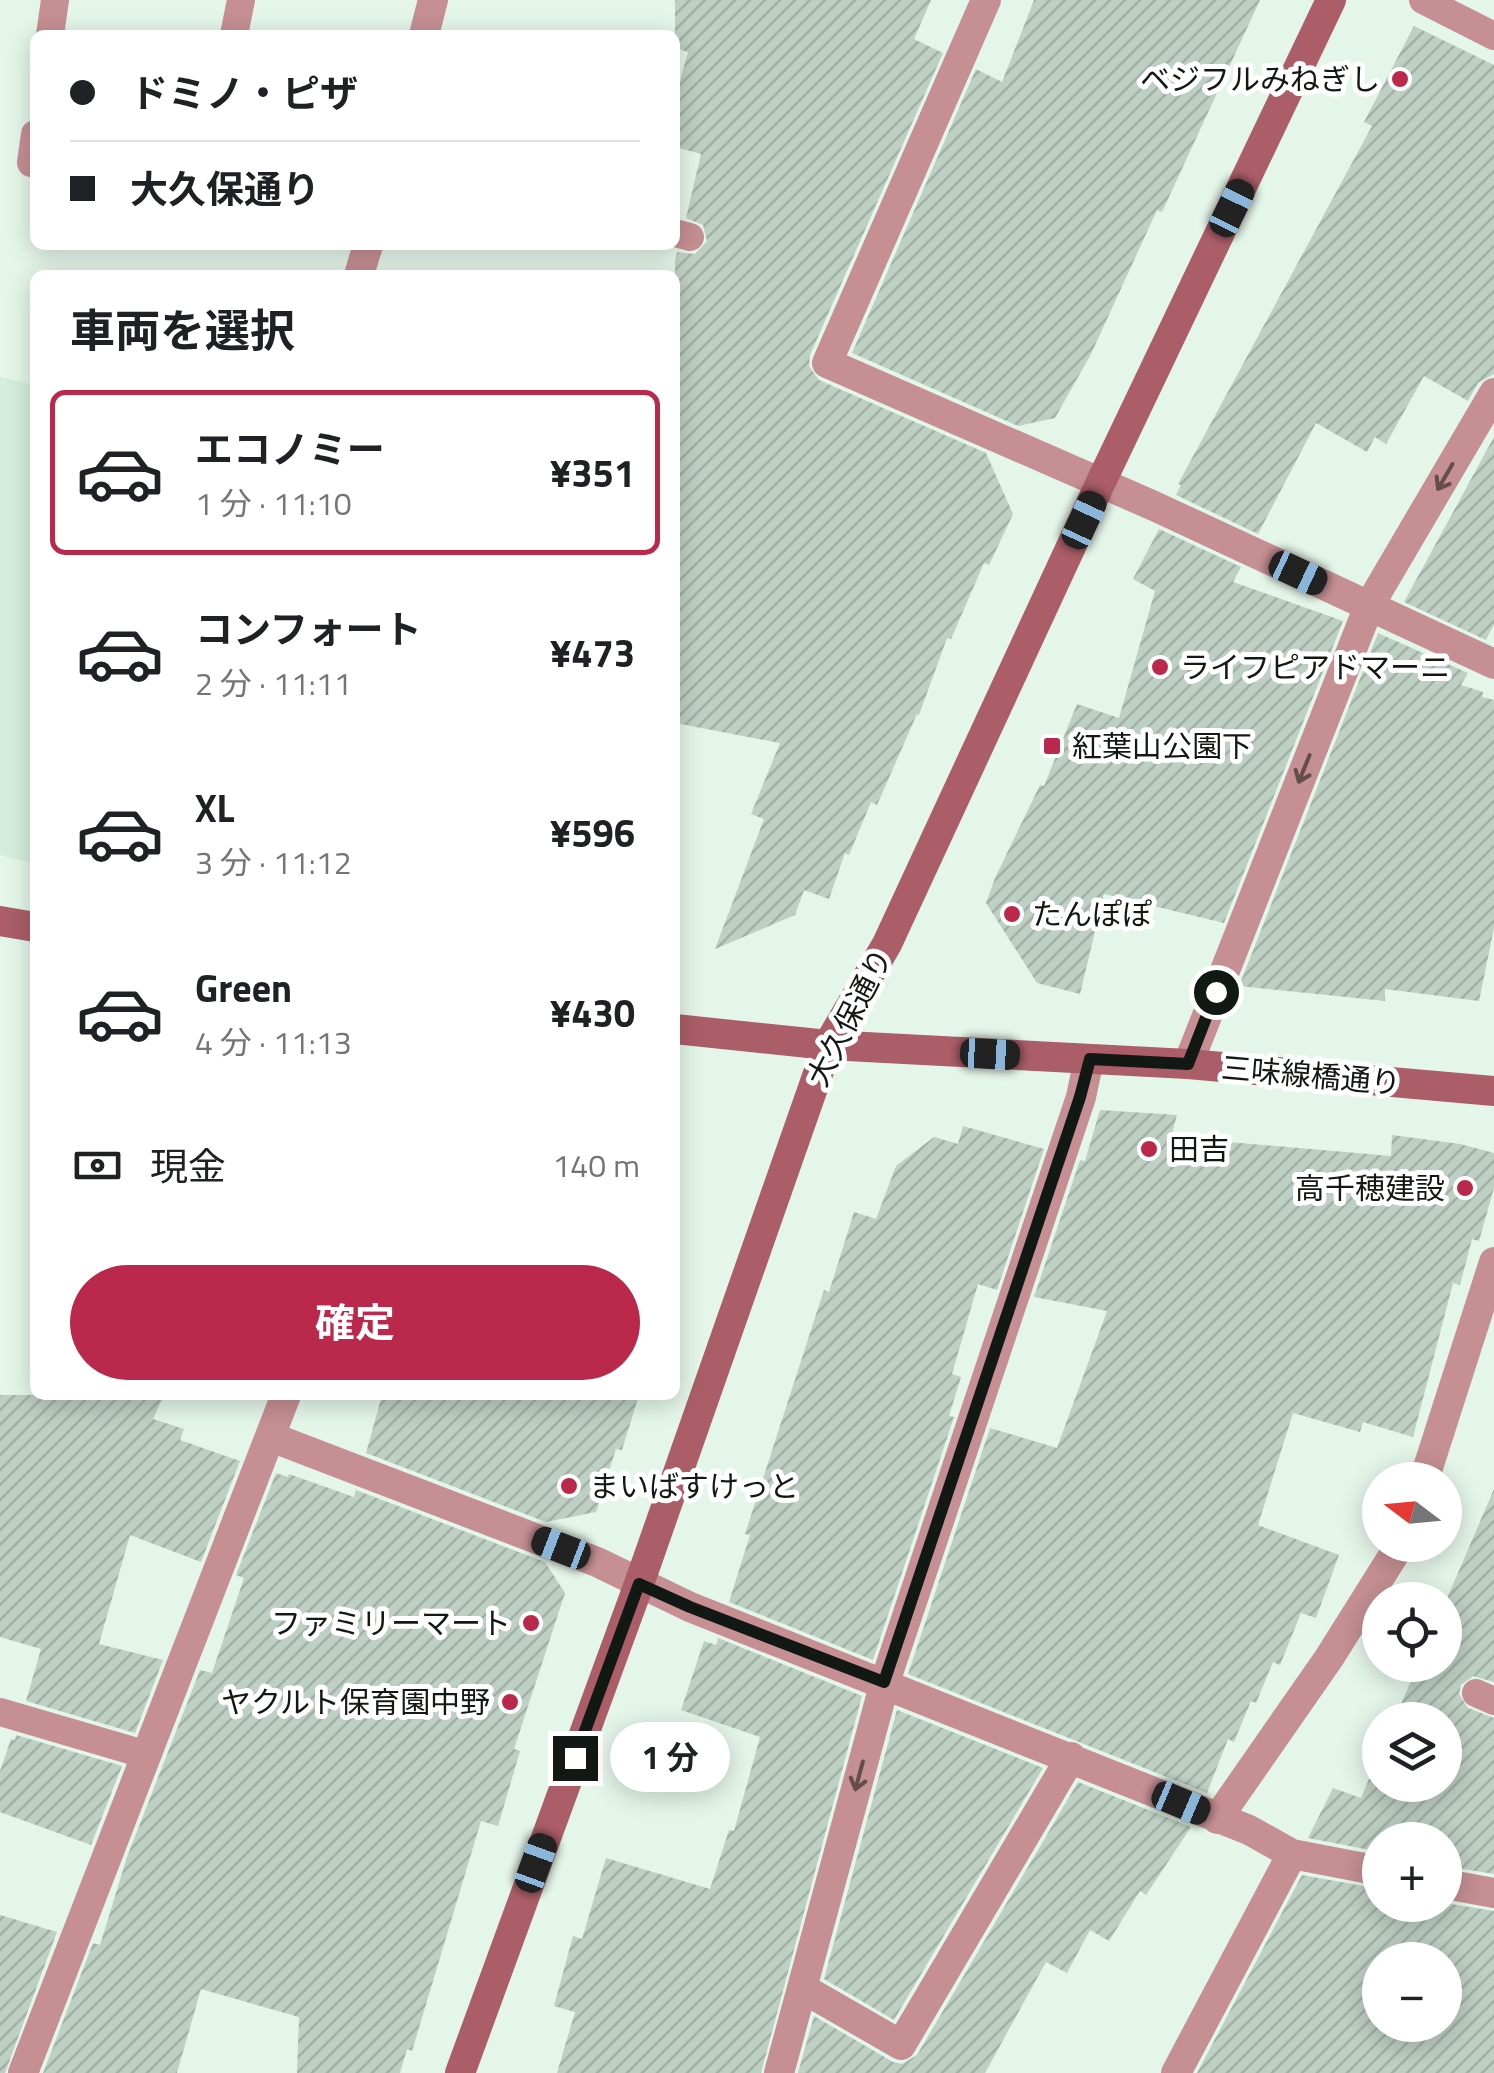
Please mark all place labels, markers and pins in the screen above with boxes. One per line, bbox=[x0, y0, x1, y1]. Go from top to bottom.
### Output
place label: ベジフルみねぎし bbox=[1140, 56, 1380, 102]
marker: ベジフルみねぎし bbox=[1389, 68, 1411, 90]
place label: ライフピアドマーニ bbox=[1180, 644, 1450, 690]
marker: ライフピアドマーニ bbox=[1149, 656, 1171, 678]
place label: 紅葉山公園下 bbox=[1072, 723, 1252, 769]
marker: 紅葉山公園下 bbox=[1041, 735, 1063, 757]
place label: たんぽぽ bbox=[1032, 891, 1152, 937]
marker: たんぽぽ bbox=[1001, 903, 1023, 925]
place label: 田吉 bbox=[1169, 1126, 1229, 1172]
marker: 田吉 bbox=[1138, 1138, 1160, 1160]
place label: 高千穂建設 bbox=[1295, 1165, 1445, 1211]
marker: 高千穂建設 bbox=[1454, 1177, 1476, 1199]
place label: まいばすけっと bbox=[589, 1463, 799, 1509]
marker: まいばすけっと bbox=[558, 1475, 580, 1497]
place label: ファミリーマート bbox=[271, 1600, 511, 1646]
marker: ファミリーマート bbox=[520, 1612, 542, 1634]
place label: ヤクルト保育園中野 bbox=[221, 1679, 490, 1725]
marker: ヤクルト保育園中野 bbox=[499, 1691, 521, 1713]

